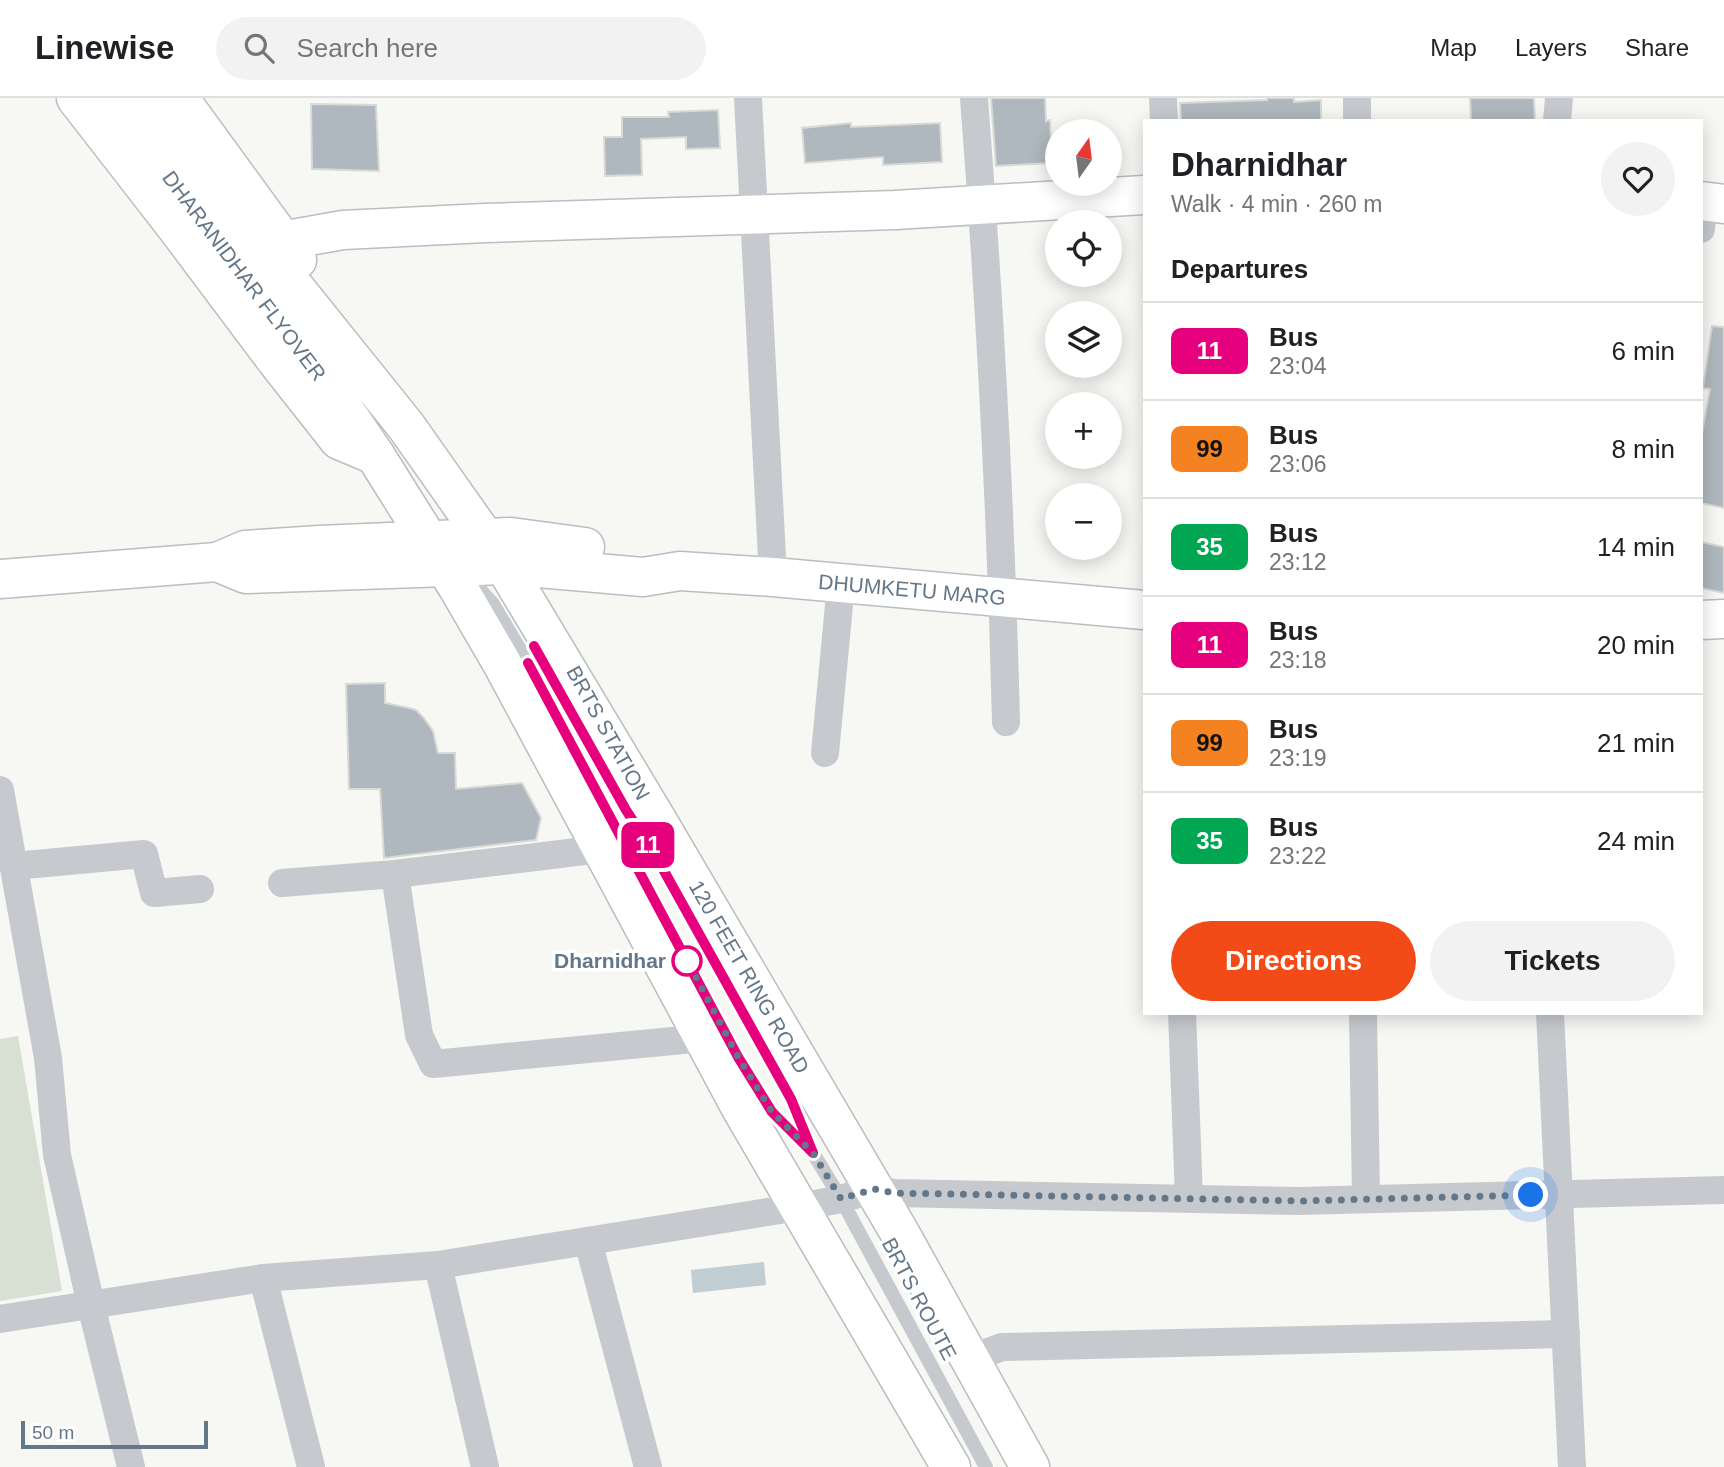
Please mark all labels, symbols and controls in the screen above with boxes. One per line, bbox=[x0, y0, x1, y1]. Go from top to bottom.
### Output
search box bbox=[216, 17, 706, 80]
text: Linewise bbox=[35, 29, 174, 66]
icon: search bbox=[240, 29, 278, 67]
text: Search here bbox=[296, 33, 438, 63]
text: Map bbox=[1430, 34, 1477, 61]
text: Layers bbox=[1515, 34, 1587, 61]
text: Share bbox=[1625, 34, 1689, 61]
north arrow bbox=[1045, 119, 1122, 196]
map controls bbox=[1045, 119, 1122, 560]
button: heart bbox=[1601, 142, 1675, 216]
text: Dharnidhar bbox=[1171, 146, 1347, 183]
street label: DHARANIDHAR FLYOVER bbox=[158, 166, 331, 385]
text: Walk · 4 min · 260 m bbox=[1171, 191, 1382, 217]
button: locate bbox=[1045, 210, 1122, 287]
text: Departures bbox=[1171, 254, 1308, 284]
button: layers bbox=[1045, 301, 1122, 378]
text: Bus bbox=[1269, 322, 1318, 352]
text: 6 min bbox=[1611, 336, 1675, 366]
text: 11 bbox=[1197, 337, 1222, 364]
text: 23:04 bbox=[1269, 353, 1327, 379]
button: + bbox=[1045, 392, 1122, 469]
text: Bus bbox=[1269, 420, 1318, 450]
text: 8 min bbox=[1611, 434, 1675, 464]
text: 99 bbox=[1196, 435, 1223, 462]
text: 23:06 bbox=[1269, 451, 1327, 477]
button: − bbox=[1045, 483, 1122, 560]
text: Bus bbox=[1269, 518, 1318, 548]
text: 14 min bbox=[1597, 532, 1675, 562]
text: 35 bbox=[1196, 533, 1223, 560]
text: 23:12 bbox=[1269, 549, 1327, 575]
street label: DHUMKETU MARG bbox=[817, 570, 1007, 609]
text: Bus bbox=[1269, 616, 1318, 646]
text: 20 min bbox=[1597, 630, 1675, 660]
text: 11 bbox=[1197, 631, 1222, 658]
text: 23:18 bbox=[1269, 647, 1327, 673]
street label: BRTS STATION bbox=[562, 662, 655, 804]
text: Bus bbox=[1269, 714, 1318, 744]
text: 21 min bbox=[1597, 728, 1675, 758]
text: 99 bbox=[1196, 729, 1223, 756]
text: 23:19 bbox=[1269, 745, 1327, 771]
text: Bus bbox=[1269, 812, 1318, 842]
line badge: 11 bbox=[616, 822, 680, 868]
text: 24 min bbox=[1597, 826, 1675, 856]
text: 35 bbox=[1196, 827, 1223, 854]
text: 11 bbox=[635, 831, 661, 858]
text: 23:22 bbox=[1269, 843, 1327, 869]
street label: 120 FEET RING ROAD bbox=[685, 876, 814, 1077]
button: Directions bbox=[1171, 921, 1416, 1001]
button: Tickets bbox=[1430, 921, 1675, 1001]
marker: Dharnidhar bbox=[672, 946, 702, 976]
place label: Dharnidhar bbox=[554, 949, 666, 972]
your location bbox=[1513, 1177, 1548, 1212]
street label: BRTS ROUTE bbox=[878, 1234, 961, 1364]
scale bar bbox=[21, 1418, 208, 1450]
text: 50 m bbox=[32, 1422, 74, 1443]

